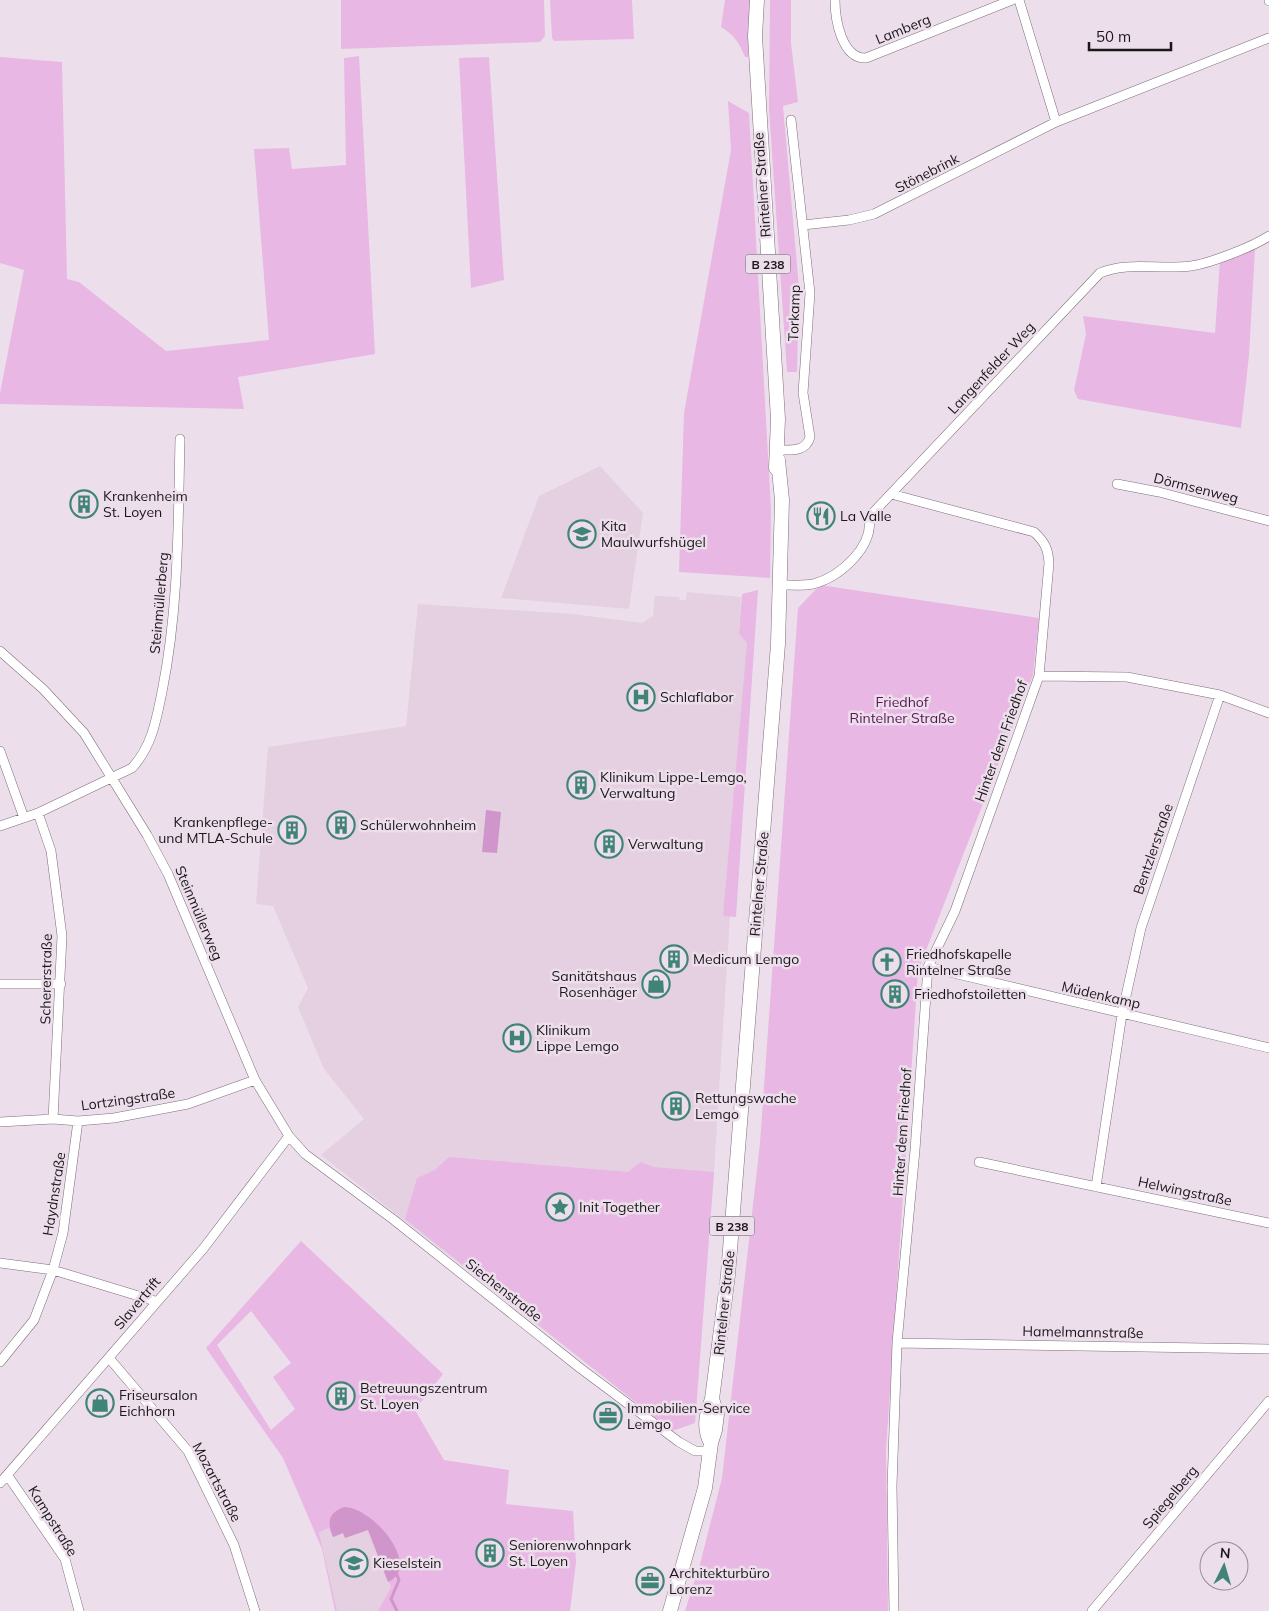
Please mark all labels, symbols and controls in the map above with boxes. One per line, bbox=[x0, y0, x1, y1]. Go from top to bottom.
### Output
street label: Lamberg bbox=[873, 10, 933, 48]
scale bar bbox=[1089, 20, 1172, 52]
text: 50 m bbox=[1096, 27, 1131, 46]
street label: Rintelner Straße bbox=[749, 132, 775, 238]
street label: Stönebrink bbox=[892, 149, 963, 197]
road number: B 238 bbox=[746, 254, 790, 274]
street label: Torkamp bbox=[784, 284, 804, 342]
street label: Langenfelder Weg bbox=[944, 318, 1038, 418]
street label: Dörmsenweg bbox=[1152, 469, 1240, 507]
place label: Krankenheim St. Loyen bbox=[103, 487, 188, 521]
building icon: Krankenheim St. Loyen bbox=[69, 489, 99, 519]
restaurant icon: La Valle bbox=[806, 501, 836, 531]
place label: La Valle bbox=[840, 507, 891, 525]
place label: Kita Maulwurfshügel bbox=[601, 517, 706, 551]
school or university icon: Kita Maulwurfshügel bbox=[567, 519, 597, 549]
street label: Steinmüllerberg bbox=[146, 551, 172, 655]
street label: Hinter dem Friedhof bbox=[971, 677, 1032, 804]
hospital icon: Schlaflabor bbox=[626, 682, 656, 712]
place label: Schlaflabor bbox=[660, 688, 734, 706]
park label: Friedhof Rintelner Straße bbox=[849, 693, 955, 727]
place label: Klinikum Lippe-Lemgo, Verwaltung bbox=[600, 768, 747, 802]
building icon: Klinikum Lippe-Lemgo, Verwaltung bbox=[566, 770, 596, 800]
street label: Bentzlerstraße bbox=[1129, 801, 1177, 897]
building icon: Schülerwohnheim bbox=[326, 810, 356, 840]
place label: Krankenpflege- und MTLA-Schule bbox=[158, 813, 273, 847]
building icon: Krankenpflege- und MTLA-Schule bbox=[277, 815, 307, 845]
place label: Schülerwohnheim bbox=[360, 816, 476, 834]
building icon: Verwaltung bbox=[594, 829, 624, 859]
street label: Rintelner Straße bbox=[745, 831, 773, 937]
place label: Verwaltung bbox=[628, 835, 703, 853]
street label: Steinmüllerweg bbox=[171, 863, 227, 963]
street label: Schererstraße bbox=[36, 933, 56, 1025]
building icon: Medicum Lemgo bbox=[659, 944, 689, 974]
place label: Friedhofskapelle Rintelner Straße bbox=[906, 945, 1012, 979]
church icon: Friedhofskapelle Rintelner Straße bbox=[872, 947, 902, 977]
place label: Medicum Lemgo bbox=[693, 950, 799, 968]
place label: Sanitätshaus Rosenhäger bbox=[552, 967, 638, 1001]
shop icon: Sanitätshaus Rosenhäger bbox=[641, 969, 671, 999]
street label: Müdenkamp bbox=[1060, 977, 1142, 1013]
building icon: Friedhofstoiletten bbox=[880, 979, 910, 1009]
place label: Friedhofstoiletten bbox=[914, 985, 1026, 1003]
place label: Klinikum Lippe Lemgo bbox=[536, 1021, 619, 1055]
hospital icon: Klinikum Lippe Lemgo bbox=[502, 1023, 532, 1053]
street label: Hinter dem Friedhof bbox=[889, 1067, 915, 1197]
street label: Lortzingstraße bbox=[80, 1083, 176, 1115]
place label: Rettungswache Lemgo bbox=[695, 1089, 796, 1123]
building icon: Rettungswache Lemgo bbox=[661, 1091, 691, 1121]
street label: Haydnstraße bbox=[38, 1151, 70, 1237]
street label: Helwingstraße bbox=[1136, 1172, 1234, 1210]
place icon: Init Together bbox=[545, 1192, 575, 1222]
place label: Init Together bbox=[579, 1198, 661, 1216]
road number: B 238 bbox=[710, 1216, 754, 1236]
street label: Rintelner Straße bbox=[710, 1250, 738, 1356]
street label: Siechenstraße bbox=[462, 1254, 546, 1326]
street label: Slavertrift bbox=[110, 1273, 164, 1333]
street label: Hamelmannstraße bbox=[1022, 1322, 1144, 1342]
place label: Betreuungszentrum St. Loyen bbox=[360, 1379, 488, 1413]
building icon: Betreuungszentrum St. Loyen bbox=[326, 1381, 356, 1411]
place label: Friseursalon Eichhorn bbox=[119, 1386, 198, 1420]
shop icon: Friseursalon Eichhorn bbox=[85, 1388, 115, 1418]
place label: Immobilien-Service Lemgo bbox=[627, 1399, 750, 1433]
office icon: Immobilien-Service Lemgo bbox=[593, 1401, 623, 1431]
street label: Mozartstraße bbox=[189, 1439, 245, 1525]
street label: Spiegelberg bbox=[1138, 1462, 1202, 1532]
street label: Kampstraße bbox=[24, 1482, 82, 1560]
place label: Seniorenwohnpark St. Loyen bbox=[509, 1536, 632, 1570]
building icon: Seniorenwohnpark St. Loyen bbox=[475, 1538, 505, 1568]
north arrow bbox=[1199, 1541, 1249, 1591]
text: N bbox=[1219, 1544, 1231, 1562]
school or university icon: Kieselstein bbox=[339, 1548, 369, 1578]
place label: Kieselstein bbox=[373, 1554, 442, 1572]
place label: Architekturbüro Lorenz bbox=[669, 1564, 770, 1598]
office icon: Architekturbüro Lorenz bbox=[635, 1566, 665, 1596]

